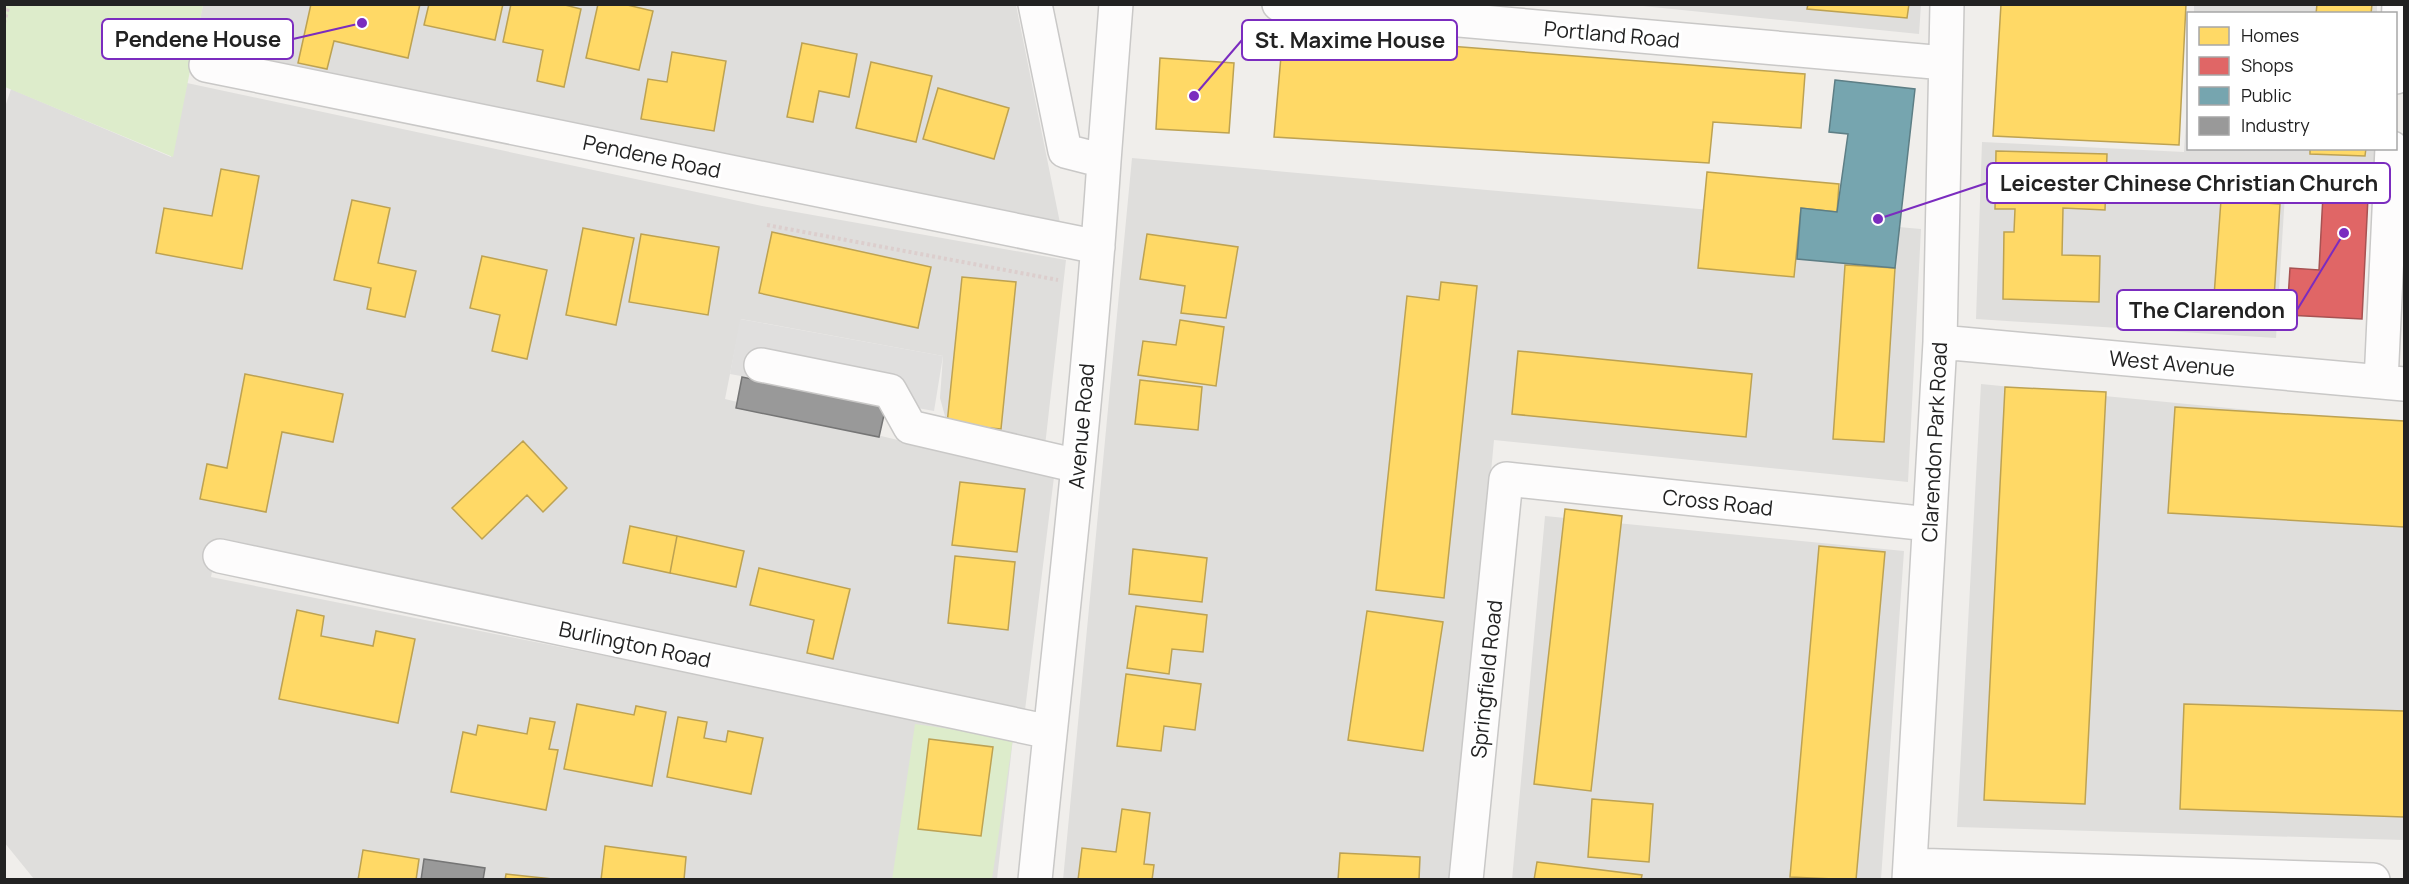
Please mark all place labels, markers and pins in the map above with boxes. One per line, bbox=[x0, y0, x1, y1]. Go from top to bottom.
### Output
callout: Pendene House bbox=[102, 19, 293, 59]
callout: St. Maxime House bbox=[1242, 20, 1457, 60]
callout: Leicester Chinese Christian Church bbox=[1987, 163, 2390, 203]
callout: The Clarendon bbox=[2117, 290, 2297, 330]

